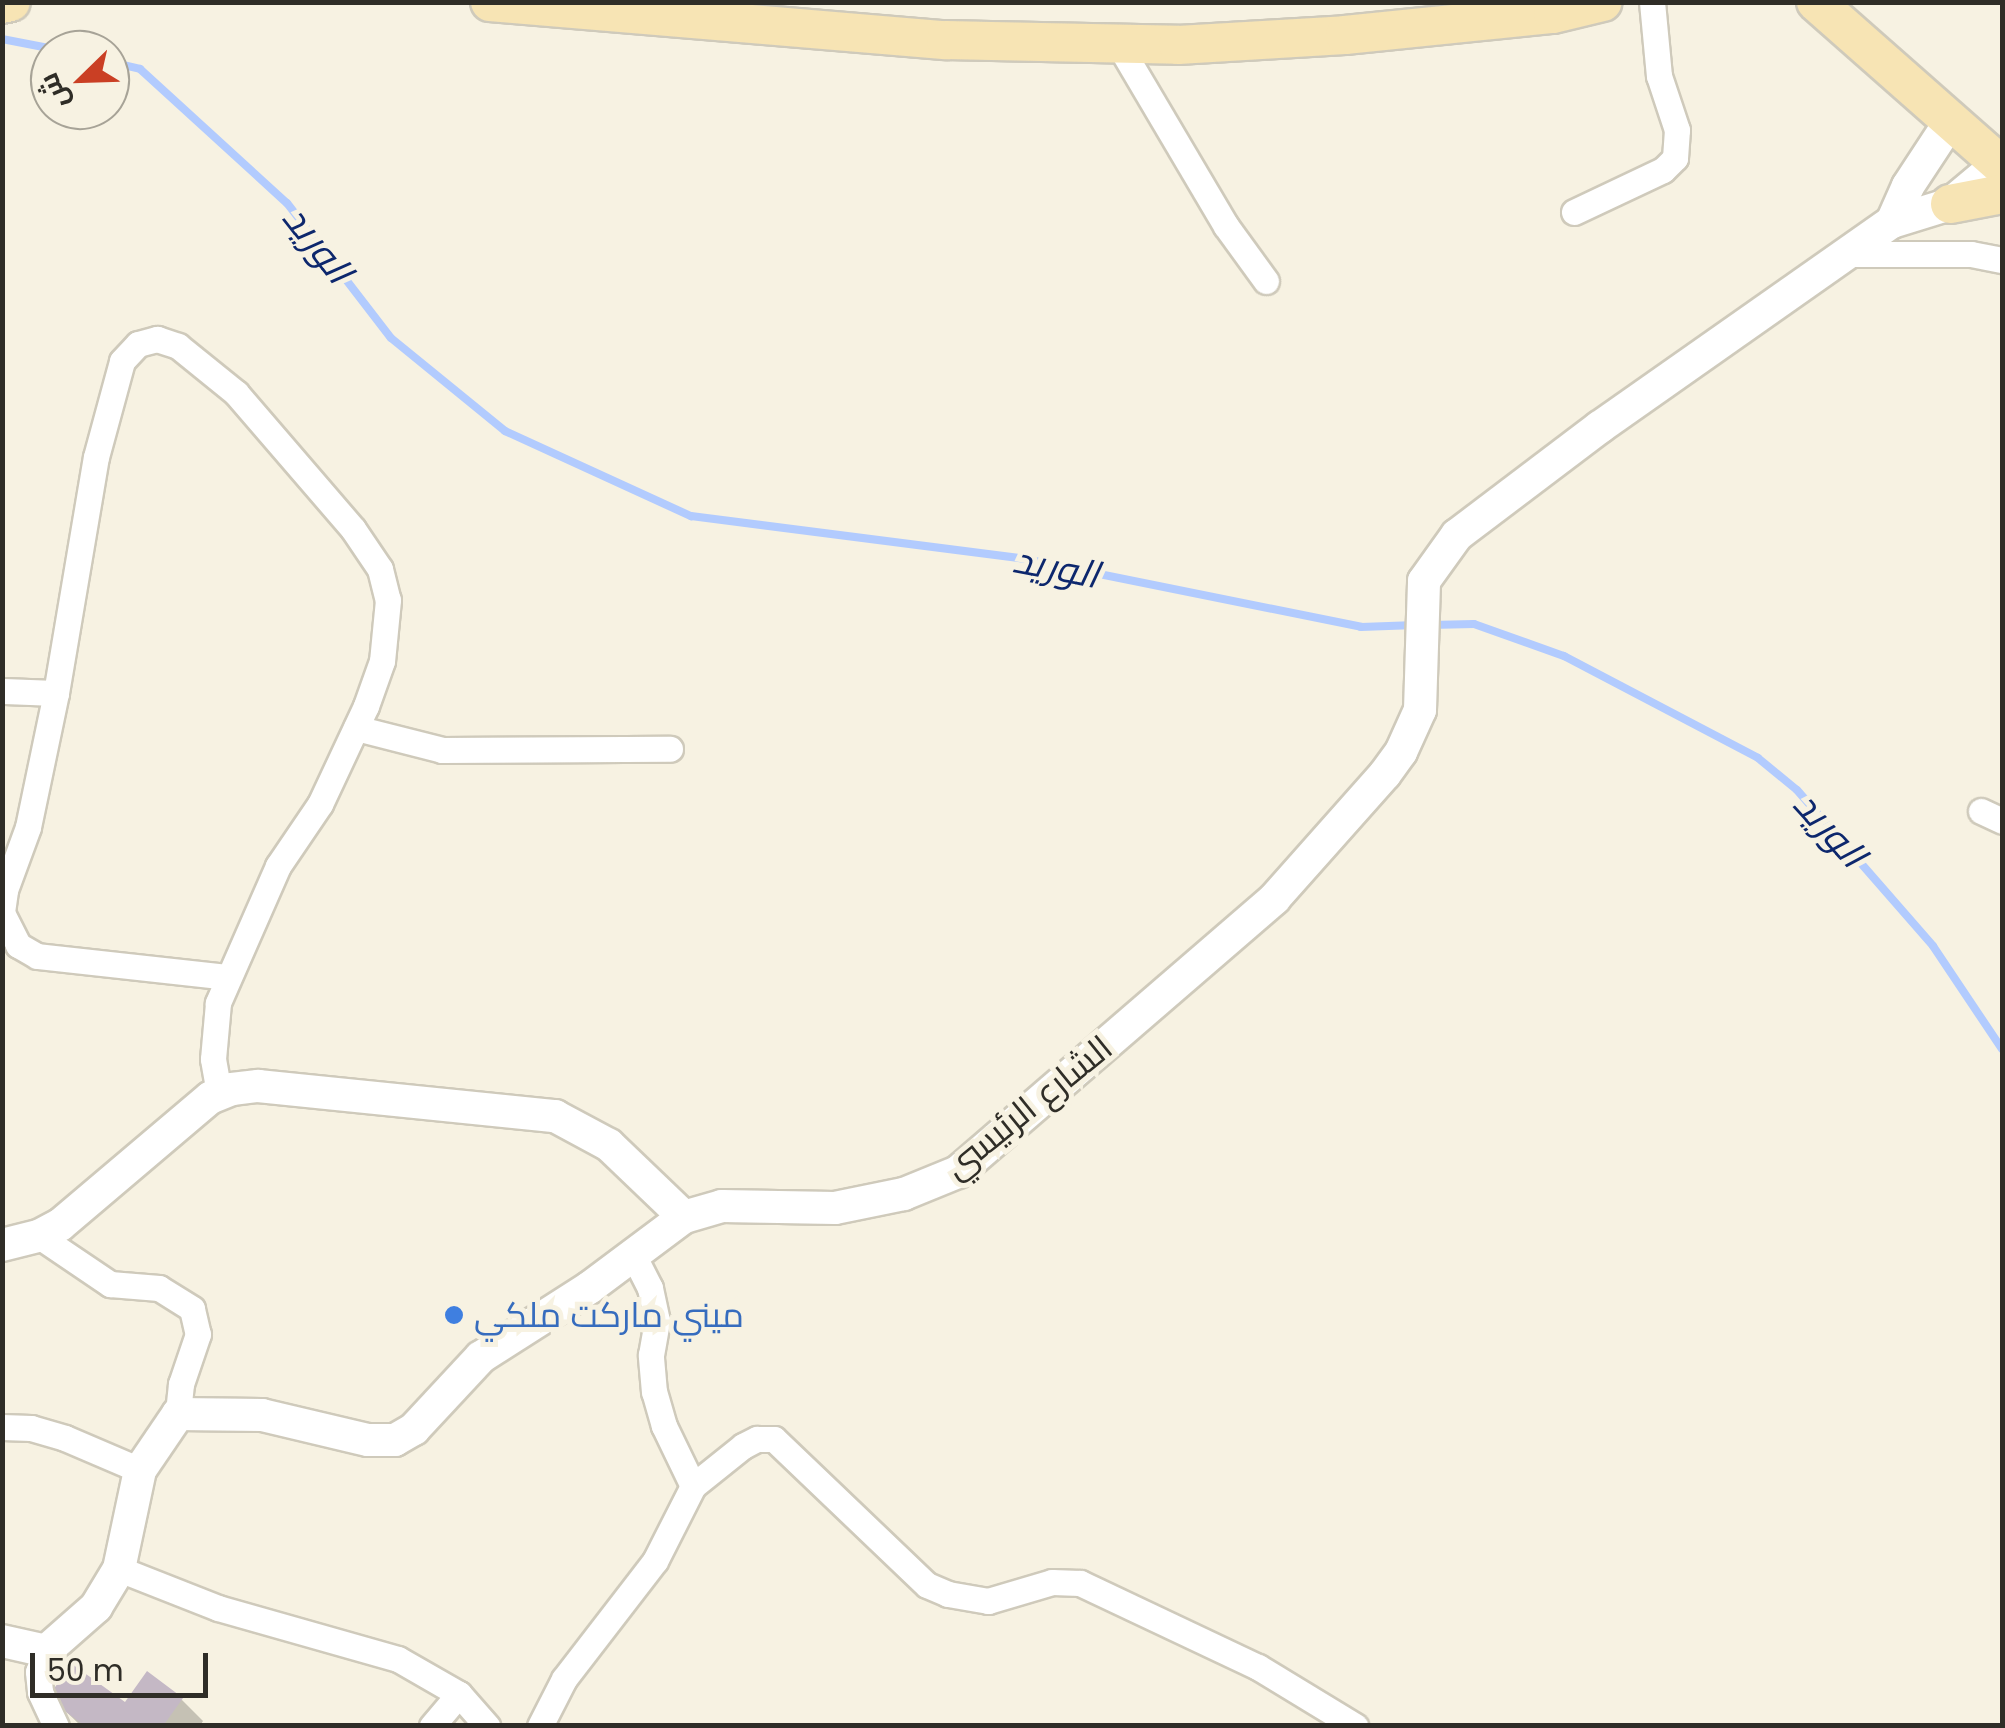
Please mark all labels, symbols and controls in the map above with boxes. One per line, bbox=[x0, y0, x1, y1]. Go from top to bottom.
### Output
north arrow bbox=[30, 30, 130, 130]
text: ش bbox=[29, 67, 79, 115]
water label: الوريد bbox=[274, 196, 362, 292]
water label: الوريد bbox=[1009, 536, 1103, 598]
water label: الوريد bbox=[1784, 782, 1876, 876]
street label: الشارع الرئيسي bbox=[935, 1026, 1121, 1188]
place label: ميني ماركت ملكي bbox=[474, 1294, 744, 1336]
marker: ميني ماركت ملكي bbox=[443, 1304, 465, 1326]
scale bar bbox=[35, 1633, 212, 1695]
text: 50 m bbox=[47, 1649, 124, 1692]

